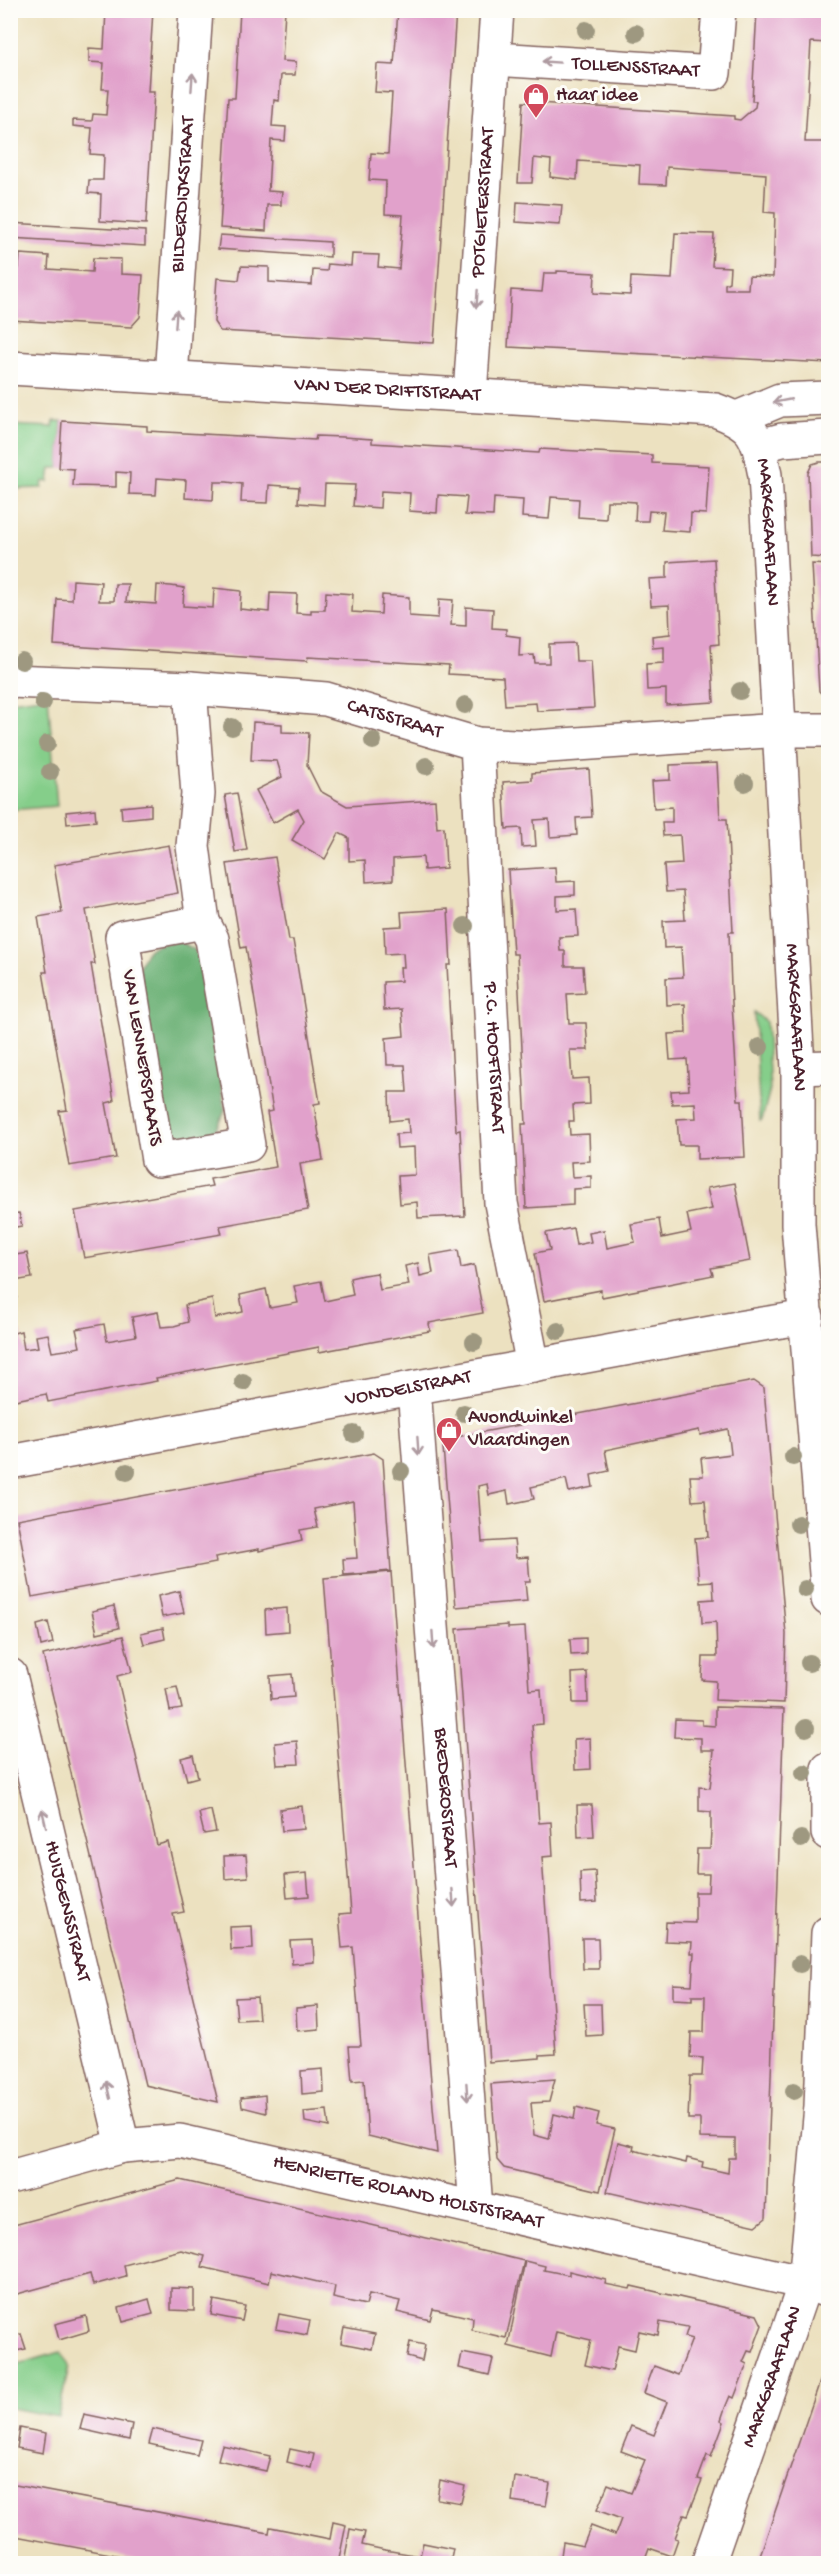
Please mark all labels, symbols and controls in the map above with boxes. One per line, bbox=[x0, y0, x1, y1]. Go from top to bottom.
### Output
street label: TOLLENSSTRAAT bbox=[570, 52, 702, 84]
one-way arrow bbox=[541, 57, 561, 68]
one-way arrow bbox=[186, 73, 197, 93]
shop icon: Haar idee bbox=[521, 81, 551, 119]
place label: Haar idee bbox=[556, 85, 639, 108]
street label: BILDERDIJKSTRAAT bbox=[167, 114, 200, 274]
street label: POTGIETERSTRAAT bbox=[467, 125, 500, 279]
one-way arrow bbox=[471, 289, 482, 309]
one-way arrow bbox=[171, 309, 182, 329]
street label: VAN DER DRIFTSTRAAT bbox=[293, 373, 482, 408]
one-way arrow bbox=[772, 396, 792, 407]
street label: MARKGRAAFLAAN bbox=[750, 456, 784, 607]
street label: CATSSTRAAT bbox=[344, 694, 446, 745]
street label: MARKGRAAFLAAN bbox=[780, 943, 810, 1091]
street label: VAN LENNEPSPLAATS bbox=[116, 967, 166, 1149]
street label: P.C. HOOFTSTRAAT bbox=[478, 980, 509, 1135]
street label: VONDELSTRAAT bbox=[342, 1366, 475, 1412]
place label: Avondwinkel Vlaardingen bbox=[467, 1407, 573, 1453]
shop icon: Avondwinkel Vlaardingen bbox=[434, 1415, 464, 1453]
one-way arrow bbox=[413, 1436, 424, 1455]
one-way arrow bbox=[428, 1630, 439, 1650]
street label: BREDEROSTRAAT bbox=[428, 1726, 462, 1870]
one-way arrow bbox=[38, 1809, 50, 1828]
street label: HUIJGENSSTRAAT bbox=[39, 1838, 95, 1986]
one-way arrow bbox=[447, 1887, 458, 1907]
one-way arrow bbox=[101, 2080, 113, 2099]
one-way arrow bbox=[462, 2082, 473, 2102]
street label: HENRIETTE ROLAND HOLSTSTRAAT bbox=[270, 2151, 546, 2235]
street label: MARKGRAAFLAAN bbox=[738, 2303, 808, 2451]

